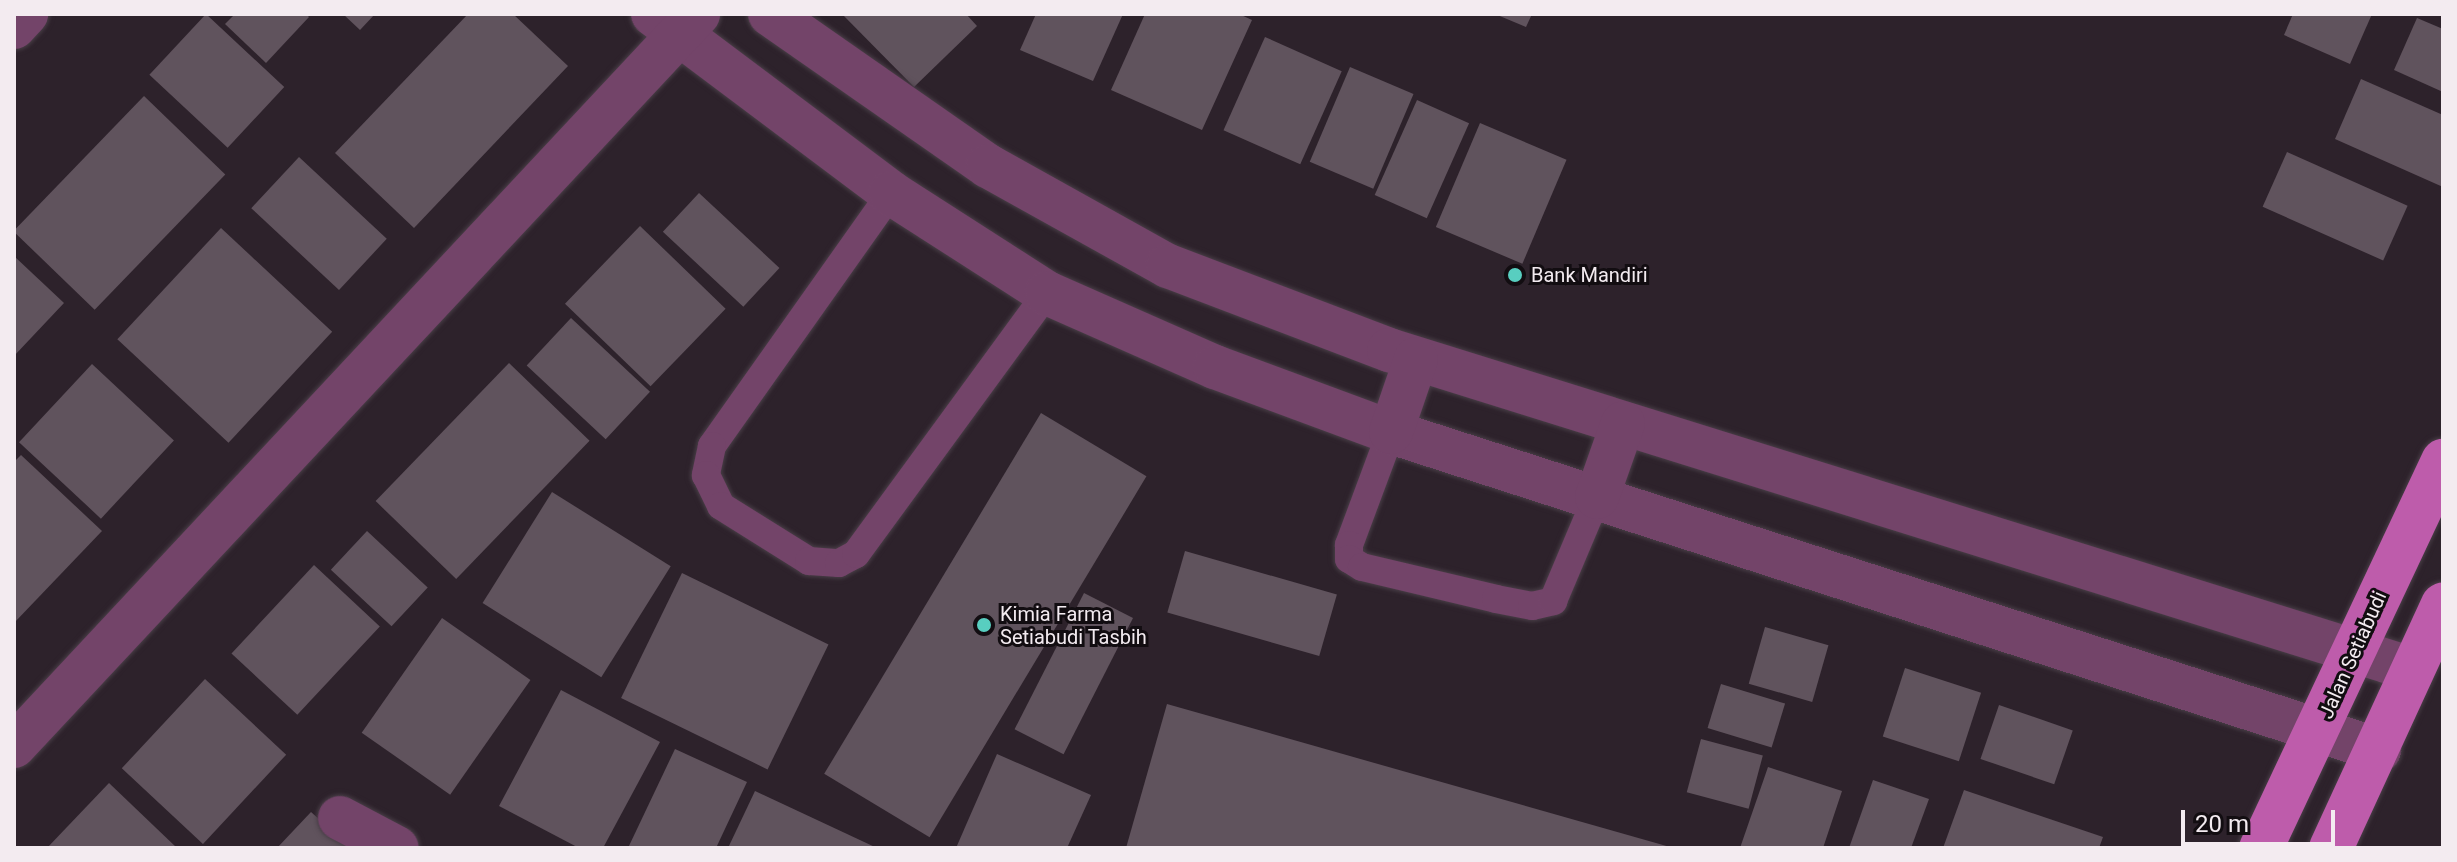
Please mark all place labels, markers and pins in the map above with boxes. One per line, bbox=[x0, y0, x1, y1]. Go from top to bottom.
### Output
place label: Bank Mandiri bbox=[1531, 263, 1648, 287]
marker: Bank Mandiri bbox=[1506, 266, 1524, 284]
place label: Kimia Farma Setiabudi Tasbih bbox=[1000, 602, 1147, 649]
marker: Kimia Farma Setiabudi Tasbih bbox=[975, 616, 993, 634]

